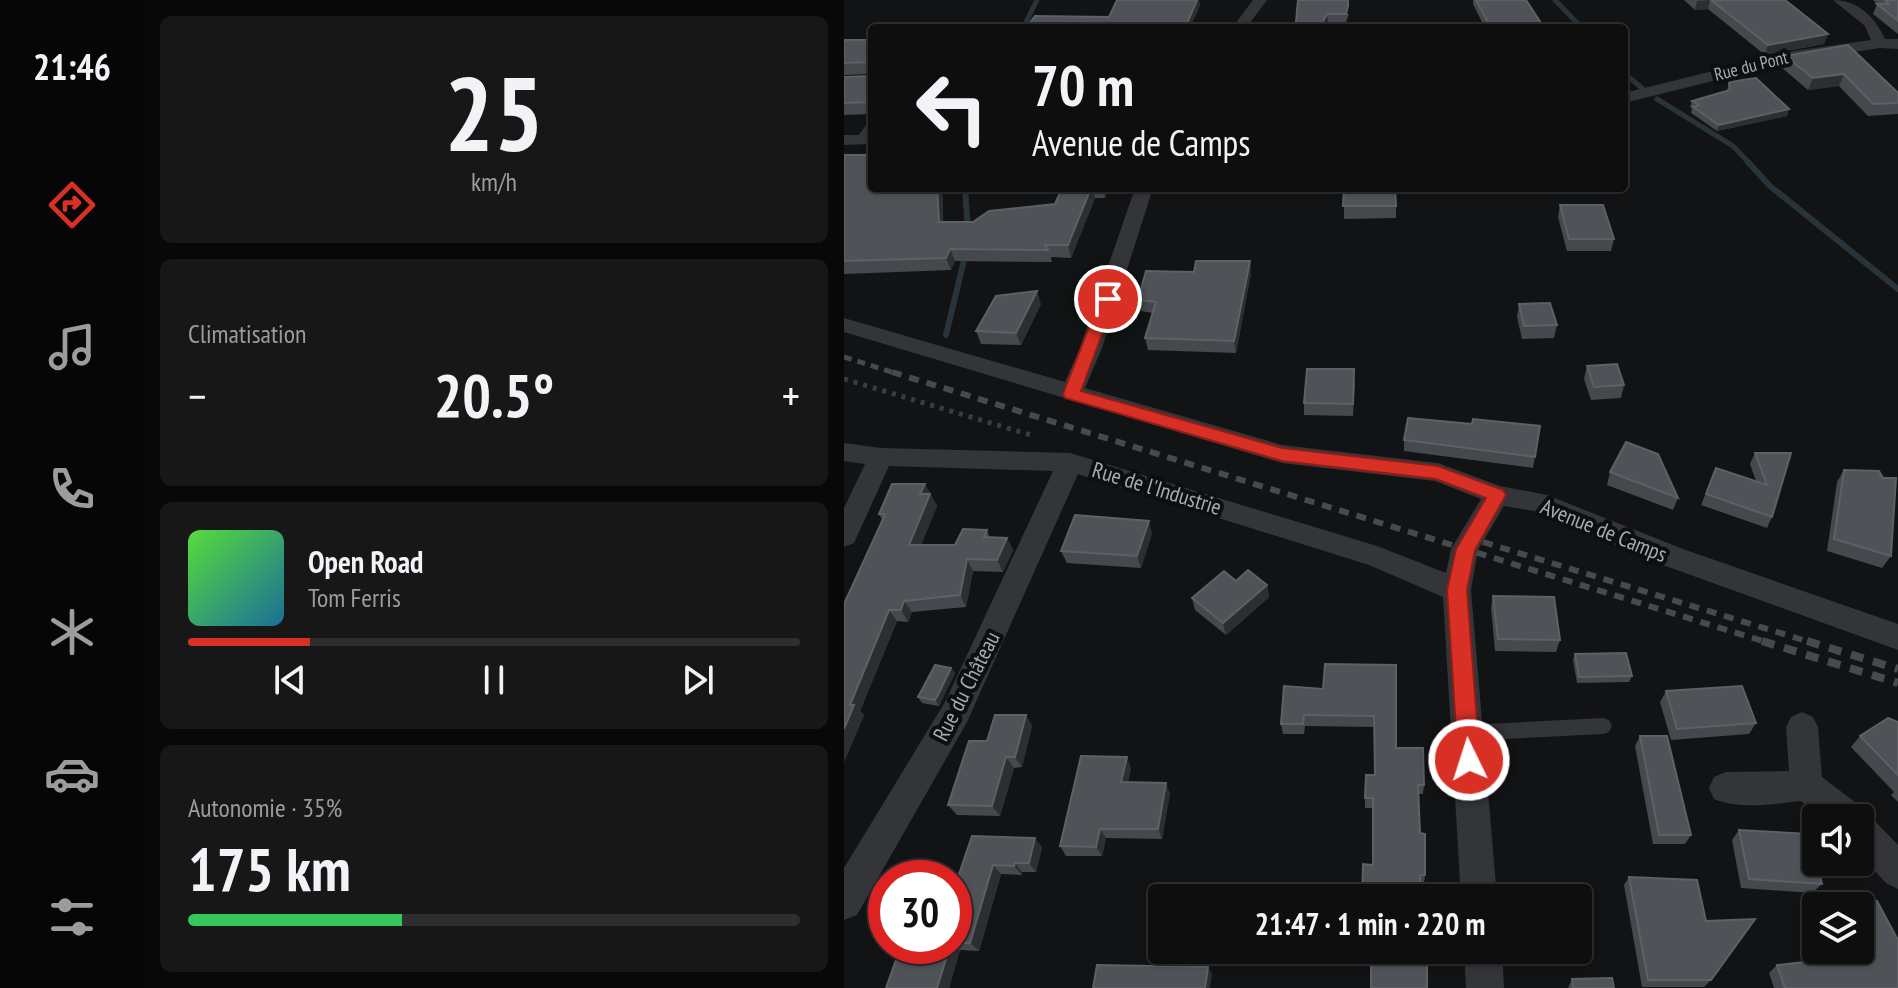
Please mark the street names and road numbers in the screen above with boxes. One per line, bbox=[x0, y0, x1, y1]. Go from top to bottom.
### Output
street label: Rue du Pont bbox=[1712, 45, 1790, 86]
street label: Rue de l'Industrie bbox=[1089, 455, 1225, 521]
street label: Avenue de Camps bbox=[1537, 492, 1671, 568]
street label: Rue du Château bbox=[926, 626, 1006, 746]

